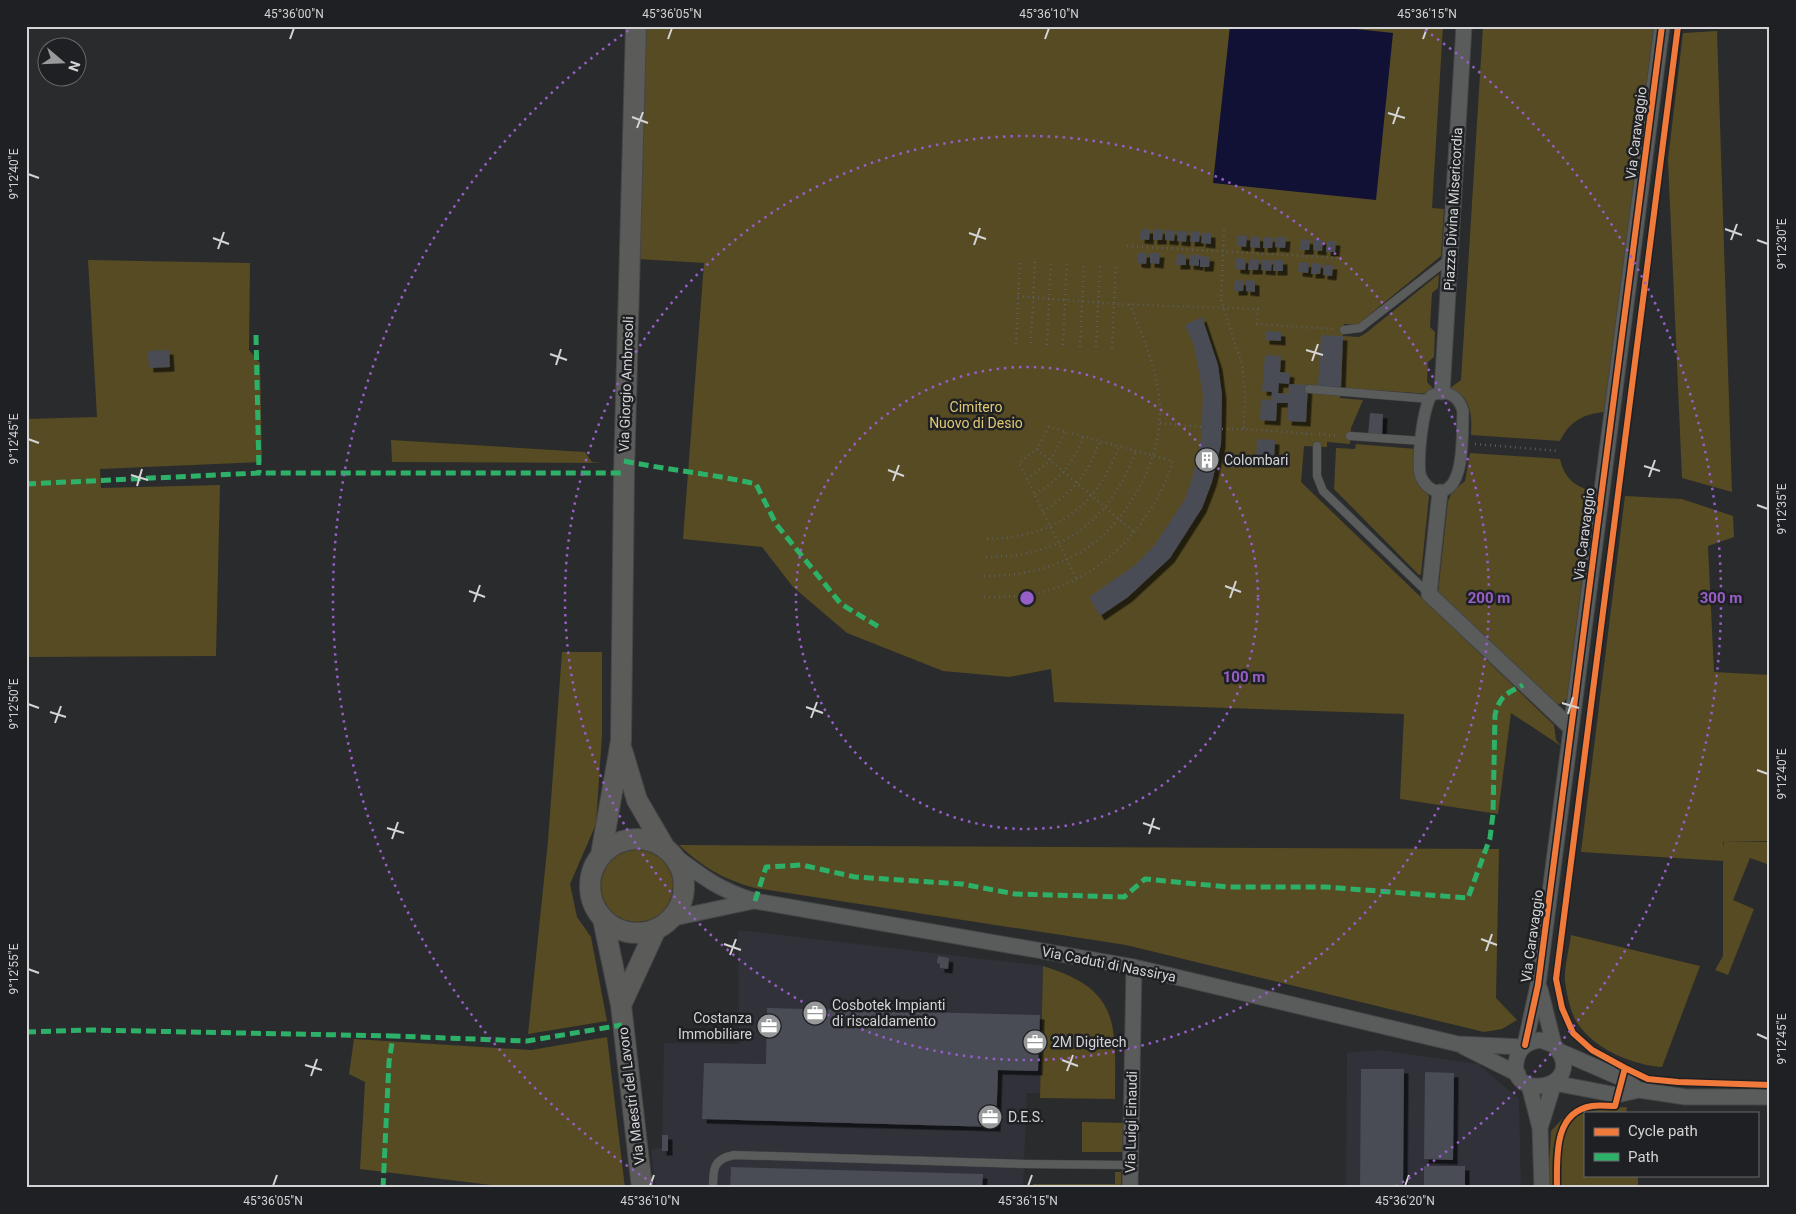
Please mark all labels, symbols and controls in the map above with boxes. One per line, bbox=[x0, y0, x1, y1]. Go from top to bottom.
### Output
text: 45°36'00"N bbox=[264, 7, 324, 21]
text: 45°36'05"N bbox=[642, 7, 702, 21]
text: 45°36'10"N bbox=[1019, 7, 1079, 21]
text: 45°36'15"N bbox=[1397, 7, 1457, 21]
north arrow bbox=[38, 38, 88, 88]
text: N bbox=[65, 59, 83, 74]
street label: Via Caravaggio bbox=[1622, 86, 1650, 180]
street label: Piazza Divina Misericordia bbox=[1441, 127, 1465, 291]
text: 9°12'40"E bbox=[7, 148, 21, 199]
text: 9°12'30"E bbox=[1775, 218, 1789, 269]
street label: Via Giorgio Ambrosoli bbox=[616, 316, 636, 452]
park label: Cimitero Nuovo di Desio bbox=[929, 399, 1023, 431]
text: 9°12'45"E bbox=[7, 413, 21, 464]
building icon: Colombari bbox=[1194, 447, 1220, 473]
place label: Colombari bbox=[1224, 452, 1288, 468]
text: 9°12'35"E bbox=[1775, 483, 1789, 534]
street label: Via Caravaggio bbox=[1570, 487, 1598, 581]
centre of rings bbox=[1018, 589, 1036, 607]
text: 200 m bbox=[1468, 589, 1510, 607]
text: 300 m bbox=[1700, 589, 1742, 607]
text: 100 m bbox=[1223, 668, 1265, 686]
text: 9°12'50"E bbox=[7, 678, 21, 729]
text: 9°12'40"E bbox=[1775, 748, 1789, 799]
street label: Via Caravaggio bbox=[1518, 889, 1546, 983]
text: 9°12'55"E bbox=[7, 943, 21, 994]
street label: Via Caduti di Nassirya bbox=[1041, 943, 1177, 985]
place label: Cosbotek Impianti di riscaldamento bbox=[832, 997, 945, 1029]
office icon: Cosbotek Impianti di riscaldamento bbox=[802, 1000, 828, 1026]
place label: Costanza Immobiliare bbox=[678, 1010, 752, 1042]
office icon: Costanza Immobiliare bbox=[756, 1013, 782, 1039]
text: 9°12'45"E bbox=[1775, 1013, 1789, 1064]
street label: Via Maestri del Lavoro bbox=[615, 1026, 647, 1166]
office icon: 2M Digitech bbox=[1022, 1029, 1048, 1055]
place label: 2M Digitech bbox=[1052, 1034, 1126, 1050]
street label: Via Luigi Einaudi bbox=[1122, 1071, 1140, 1173]
office icon: D.E.S. bbox=[977, 1104, 1003, 1130]
place label: D.E.S. bbox=[1008, 1109, 1044, 1125]
legend bbox=[1584, 1112, 1758, 1176]
text: Cycle path bbox=[1628, 1122, 1698, 1140]
text: Path bbox=[1628, 1148, 1659, 1166]
text: 45°36'05"N bbox=[243, 1194, 303, 1208]
text: 45°36'10"N bbox=[620, 1194, 680, 1208]
text: 45°36'15"N bbox=[998, 1194, 1058, 1208]
text: 45°36'20"N bbox=[1375, 1194, 1435, 1208]

